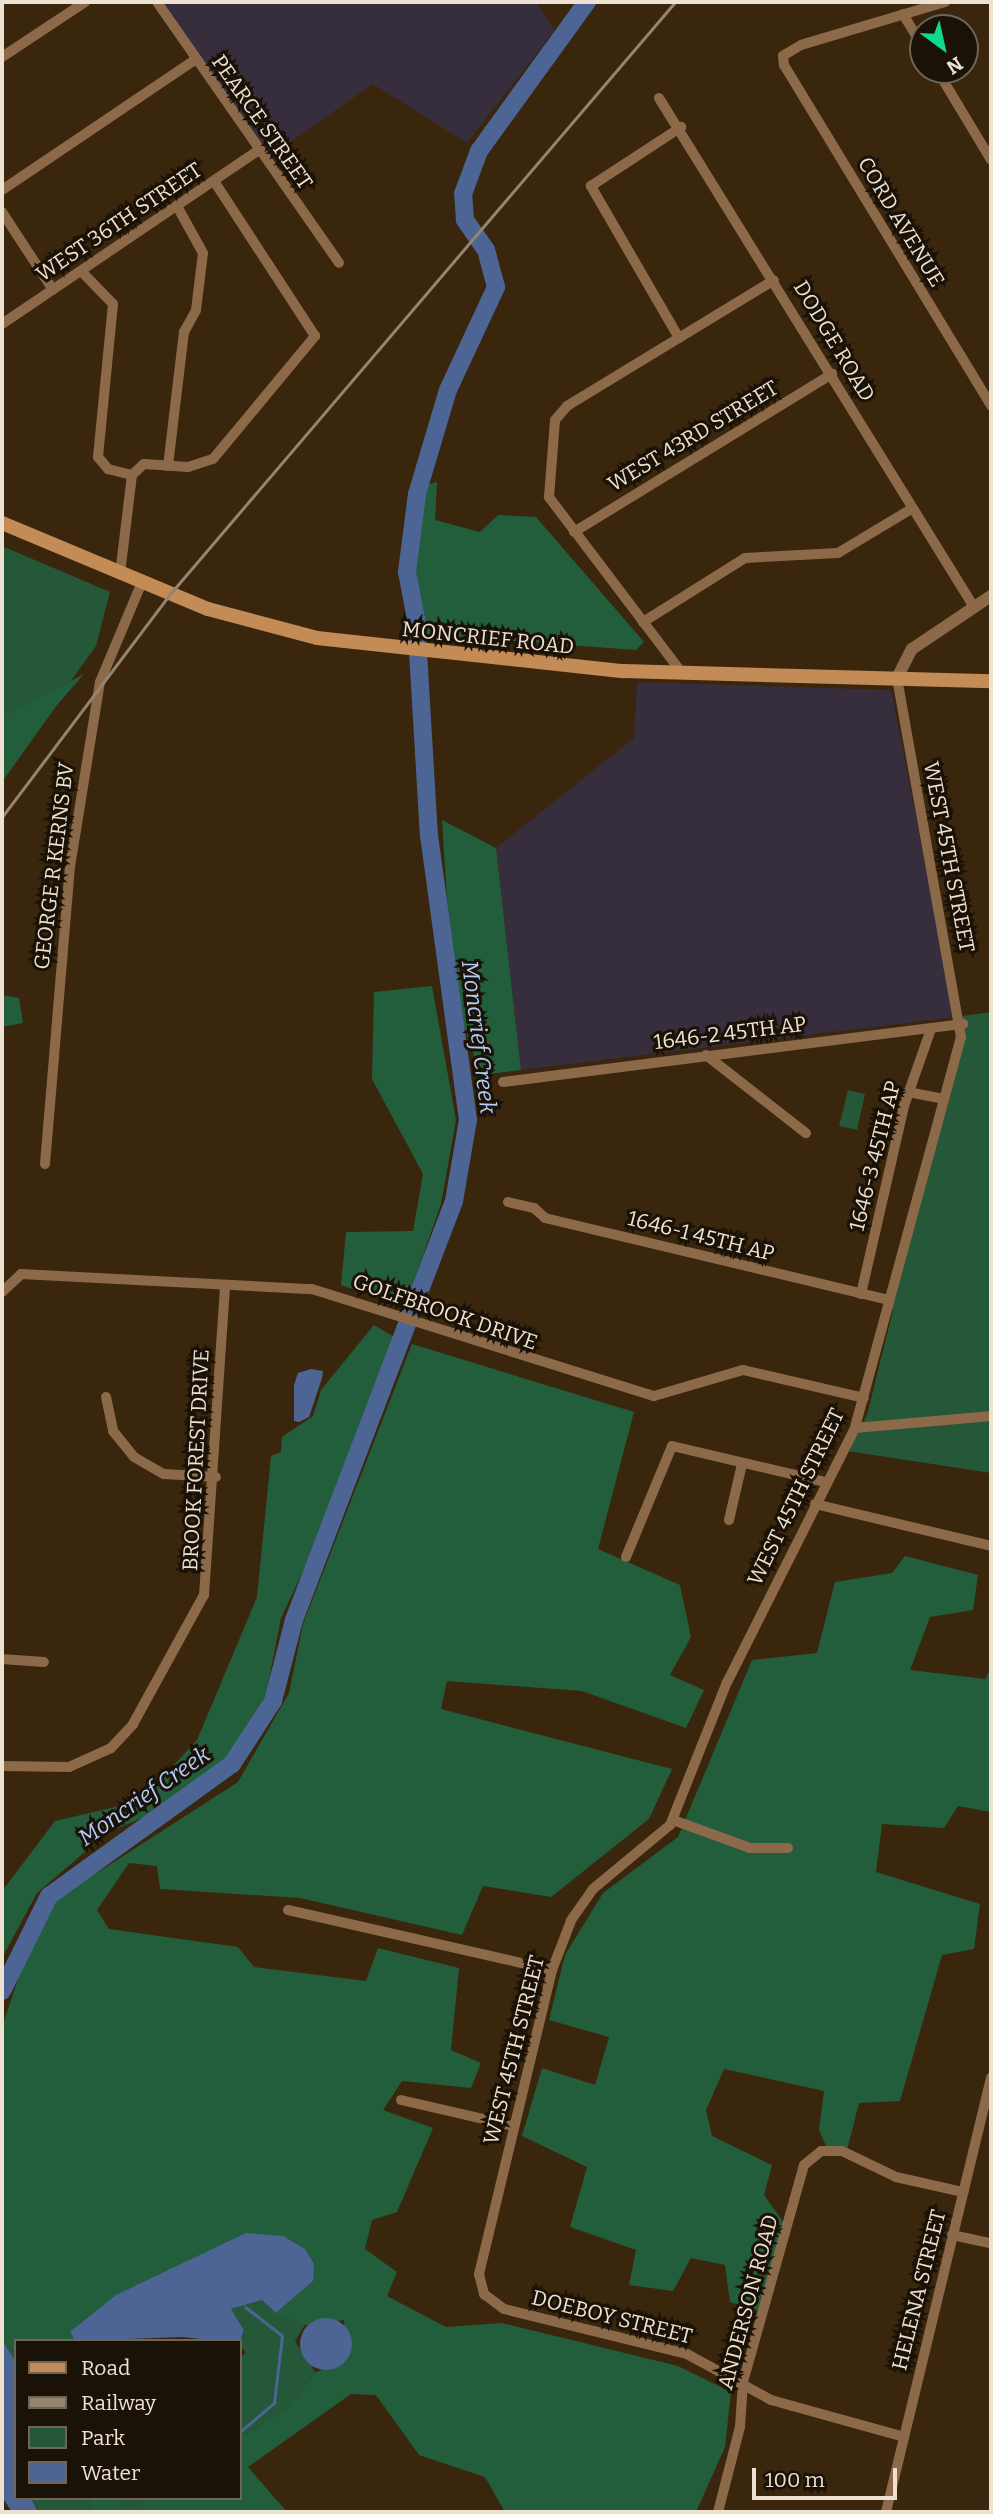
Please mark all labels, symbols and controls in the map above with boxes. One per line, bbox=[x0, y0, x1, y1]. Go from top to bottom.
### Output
north arrow bbox=[909, 14, 979, 84]
street label: PEARCE STREET bbox=[206, 50, 318, 194]
text: N bbox=[942, 52, 967, 79]
street label: CORD AVENUE bbox=[852, 153, 950, 291]
street label: WEST 36TH STREET bbox=[31, 157, 207, 287]
street label: DODGE ROAD bbox=[788, 276, 880, 406]
street label: WEST 43RD STREET bbox=[603, 375, 783, 497]
street label: MONCRIEF ROAD bbox=[401, 616, 575, 660]
street label: WEST 45TH STREET bbox=[918, 760, 980, 954]
street label: GEORGE R KERNS BV bbox=[29, 761, 79, 971]
water label: Moncrief Creek bbox=[456, 959, 502, 1115]
street label: 1646-2 45TH AP bbox=[652, 1011, 808, 1055]
street label: 1646-3 45TH AP bbox=[844, 1078, 906, 1234]
street label: 1646-1 45TH AP bbox=[625, 1206, 777, 1266]
street label: GOLFBROOK DRIVE bbox=[349, 1269, 541, 1355]
street label: BROOK FOREST DRIVE bbox=[178, 1349, 214, 1571]
street label: WEST 45TH STREET bbox=[742, 1404, 850, 1590]
water label: Moncrief Creek bbox=[73, 1740, 215, 1852]
street label: WEST 45TH STREET bbox=[478, 1953, 550, 2147]
street label: HELENA STREET bbox=[887, 2207, 951, 2373]
street label: ANDERSON ROAD bbox=[713, 2212, 783, 2392]
street label: DOEBOY STREET bbox=[529, 2285, 695, 2349]
legend bbox=[14, 2339, 242, 2500]
text: Road bbox=[81, 2355, 130, 2381]
text: Railway bbox=[81, 2390, 156, 2416]
text: Park bbox=[81, 2425, 125, 2451]
scale bar bbox=[755, 2454, 900, 2498]
text: Water bbox=[81, 2460, 140, 2486]
text: 100 m bbox=[765, 2467, 825, 2493]

